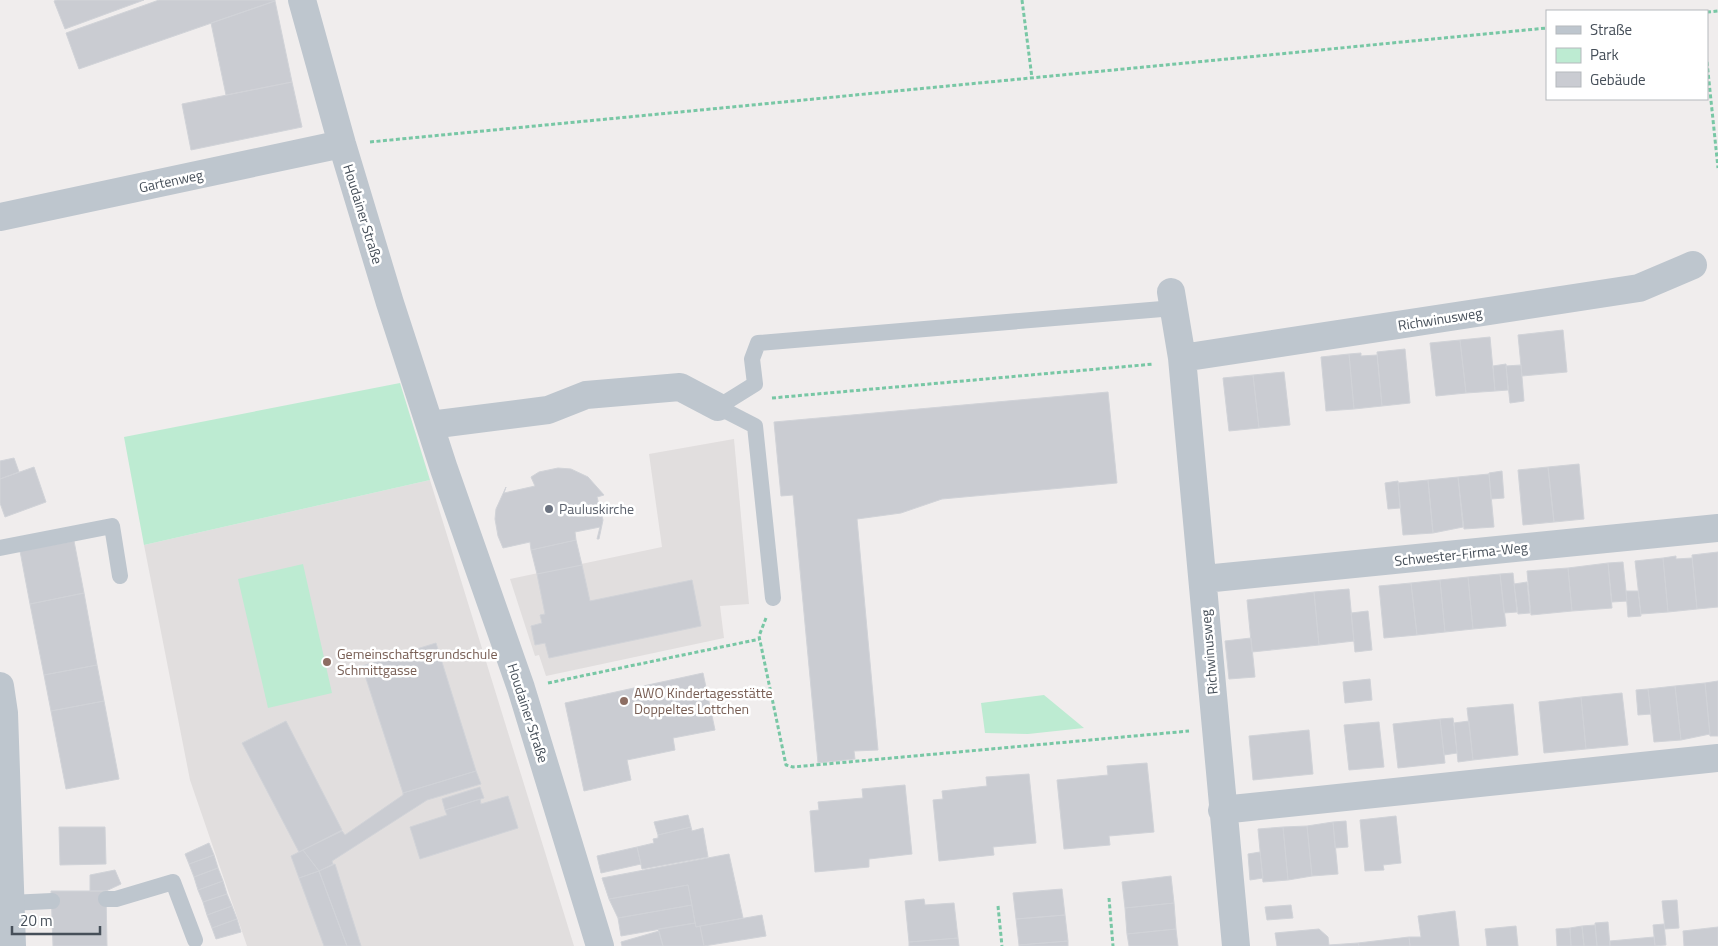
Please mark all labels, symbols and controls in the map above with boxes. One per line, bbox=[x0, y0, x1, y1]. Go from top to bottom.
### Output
legend bbox=[1546, 10, 1708, 100]
text: Straße bbox=[1590, 18, 1632, 41]
text: Park bbox=[1590, 43, 1619, 66]
text: Gebäude bbox=[1590, 68, 1646, 91]
street label: Houdainer Straße bbox=[338, 161, 389, 266]
street label: Gartenweg bbox=[137, 164, 205, 198]
street label: Richwinusweg bbox=[1396, 301, 1484, 336]
place label: Pauluskirche bbox=[559, 498, 634, 519]
marker: Pauluskirche bbox=[543, 503, 555, 515]
street label: Schwester-Firma-Weg bbox=[1393, 536, 1529, 571]
street label: Richwinusweg bbox=[1194, 609, 1223, 695]
place label: Gemeinschaftsgrundschule Schmittgasse bbox=[337, 643, 497, 680]
marker: Gemeinschaftsgrundschule Schmittgasse bbox=[321, 656, 333, 668]
street label: Houdainer Straße bbox=[502, 660, 554, 765]
place label: AWO Kindertagesstätte Doppeltes Lottchen bbox=[634, 682, 773, 719]
marker: AWO Kindertagesstätte Doppeltes Lottchen bbox=[618, 695, 630, 707]
scale bar bbox=[12, 904, 100, 936]
text: 20 m bbox=[20, 909, 53, 932]

